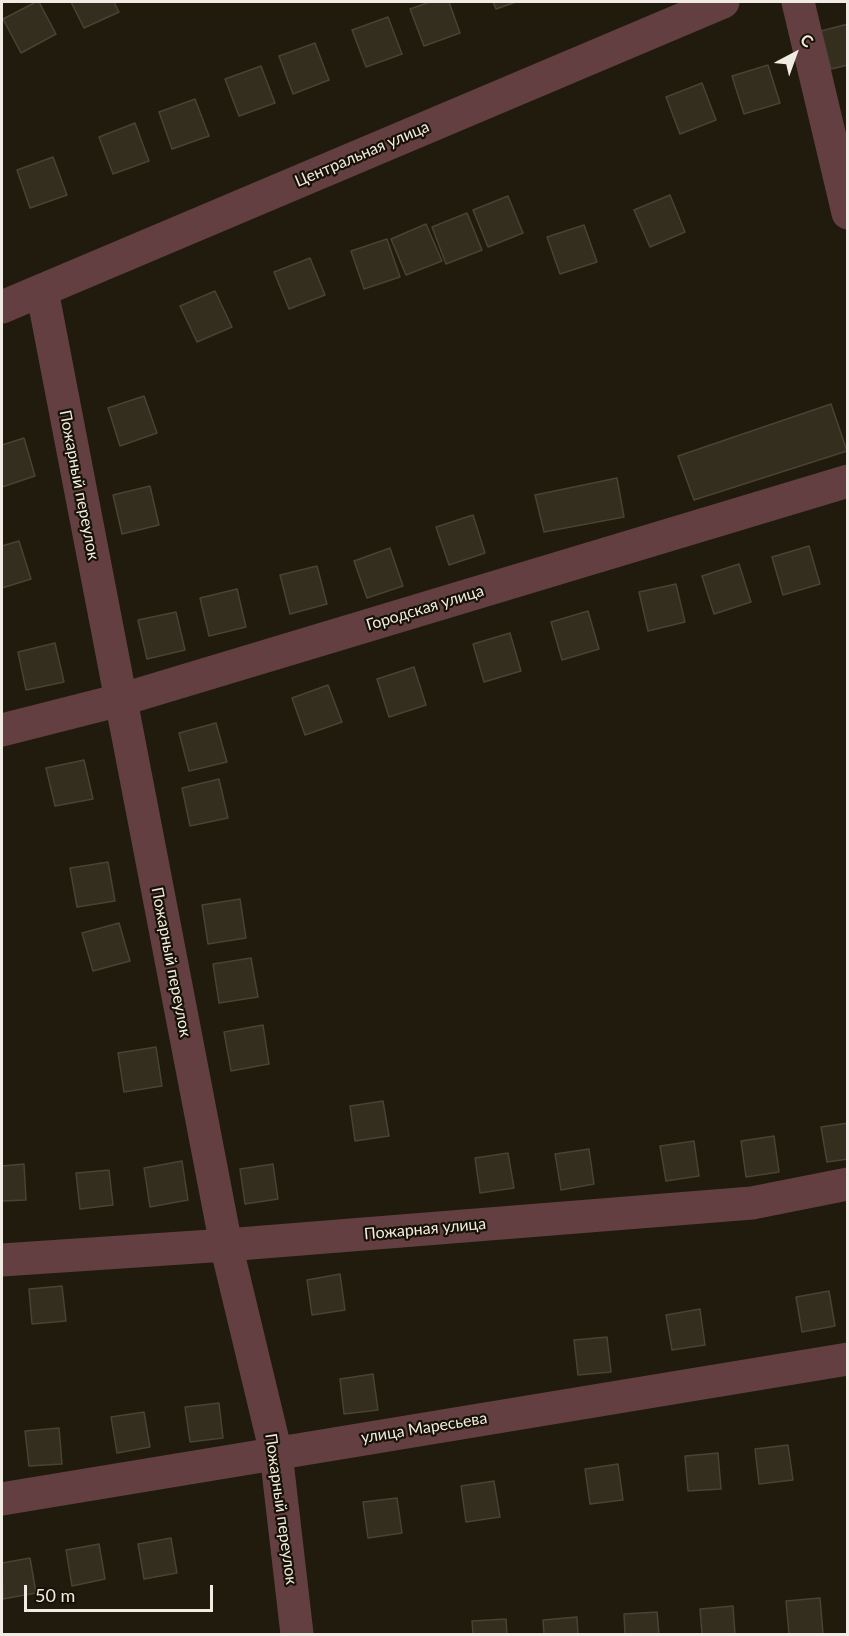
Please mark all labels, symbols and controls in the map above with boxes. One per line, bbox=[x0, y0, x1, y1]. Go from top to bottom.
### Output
north arrow bbox=[765, 24, 825, 84]
text: С bbox=[797, 29, 817, 51]
street label: Центральная улица bbox=[292, 117, 432, 191]
street label: Пожарный переулок bbox=[55, 408, 103, 562]
street label: Городская улица bbox=[364, 581, 486, 635]
street label: Пожарный переулок bbox=[147, 885, 195, 1039]
street label: Пожарная улица bbox=[363, 1214, 487, 1244]
street label: улица Маресьева bbox=[360, 1409, 488, 1447]
street label: Пожарный переулок bbox=[261, 1432, 301, 1586]
scale bar bbox=[27, 1573, 216, 1611]
text: 50 m bbox=[35, 1584, 75, 1606]

